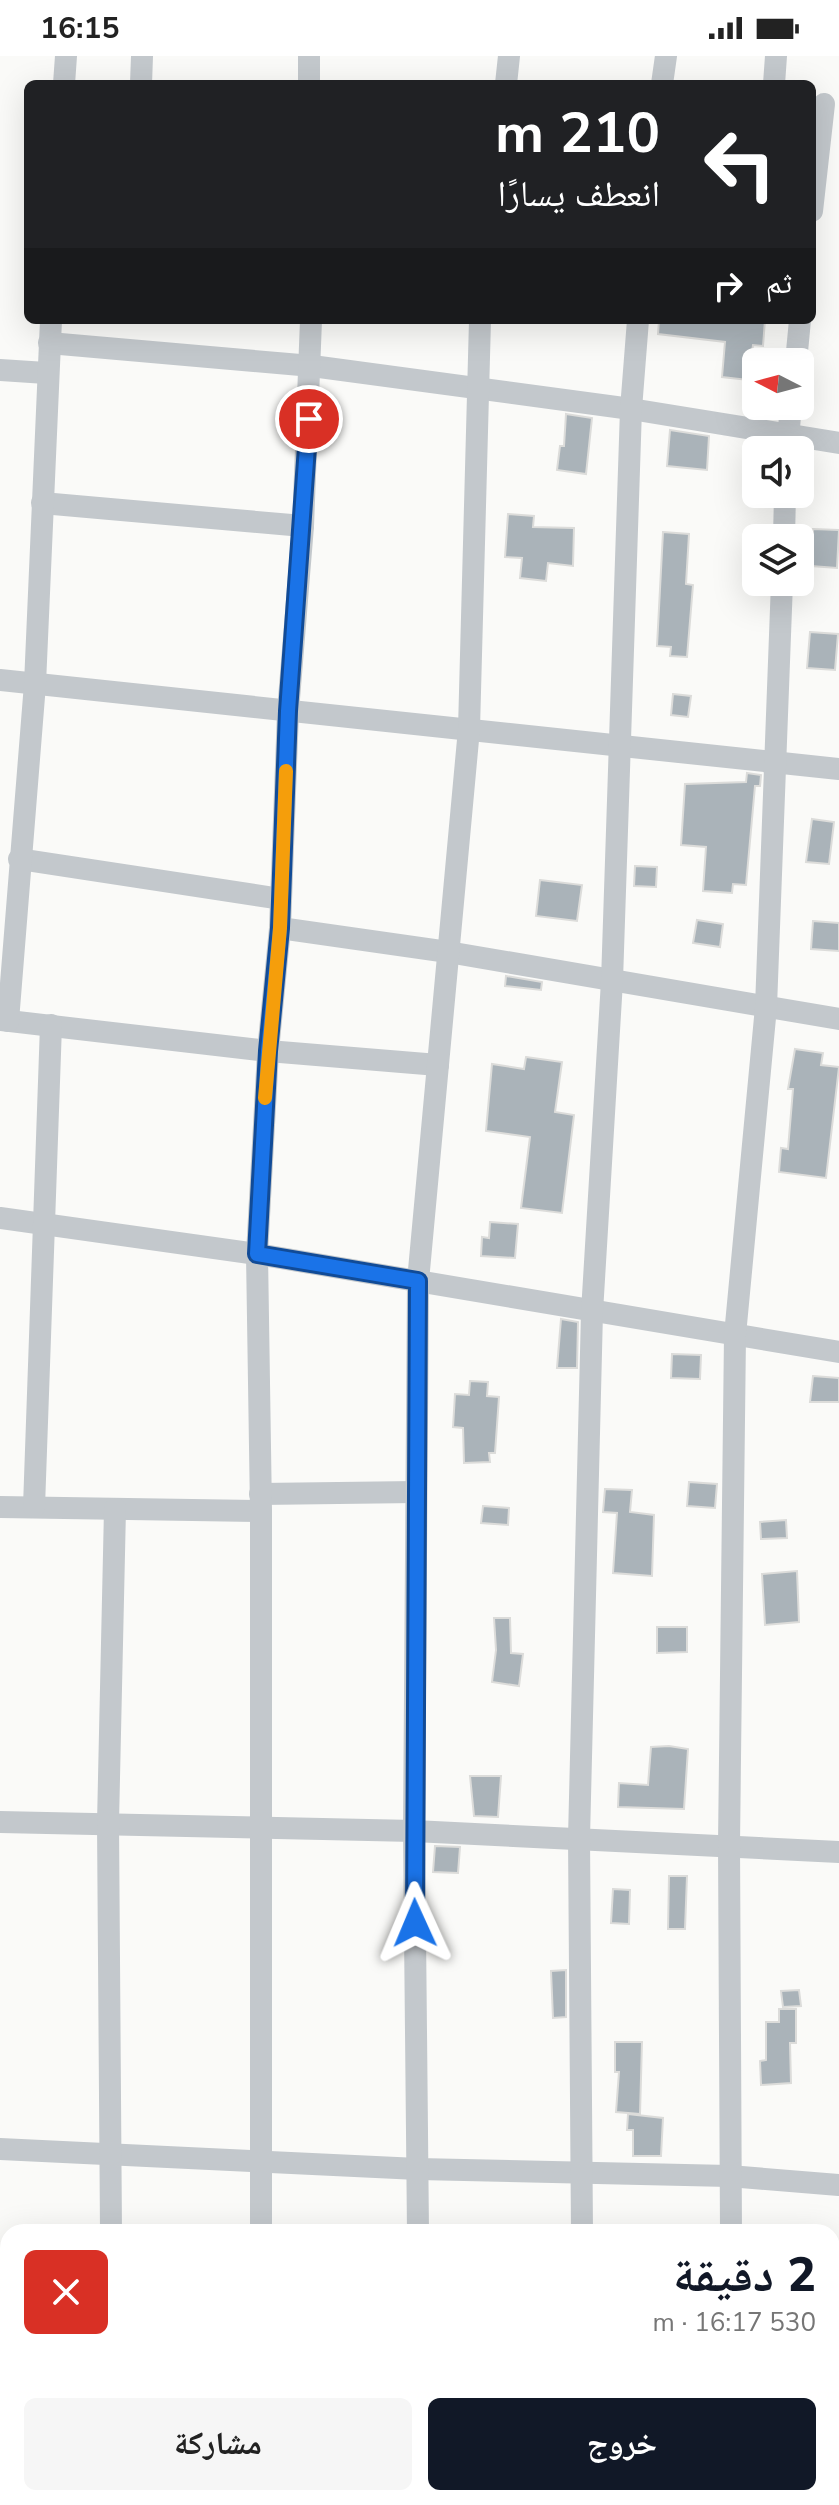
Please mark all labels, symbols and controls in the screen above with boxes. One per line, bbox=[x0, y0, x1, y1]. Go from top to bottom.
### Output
text: 16:15 bbox=[40, 8, 119, 49]
text: 210 m bbox=[495, 95, 660, 172]
icon: left bbox=[688, 112, 792, 216]
text: انعطف يسارًا bbox=[498, 170, 660, 219]
text: ثم bbox=[766, 263, 792, 304]
icon: right bbox=[706, 264, 750, 308]
north arrow bbox=[742, 348, 814, 420]
map controls bbox=[742, 348, 814, 596]
pin bbox=[275, 385, 343, 453]
icon: arrive bbox=[287, 397, 331, 441]
button: sound bbox=[742, 436, 814, 508]
button: layers bbox=[742, 524, 814, 596]
position arrow bbox=[373, 1881, 457, 1965]
text: 2 دقيقة bbox=[673, 2242, 816, 2308]
button: close bbox=[24, 2250, 108, 2334]
text: 530 m · 16:17 bbox=[653, 2305, 816, 2340]
button: مشاركة bbox=[24, 2398, 412, 2490]
button: خروج bbox=[428, 2398, 816, 2490]

